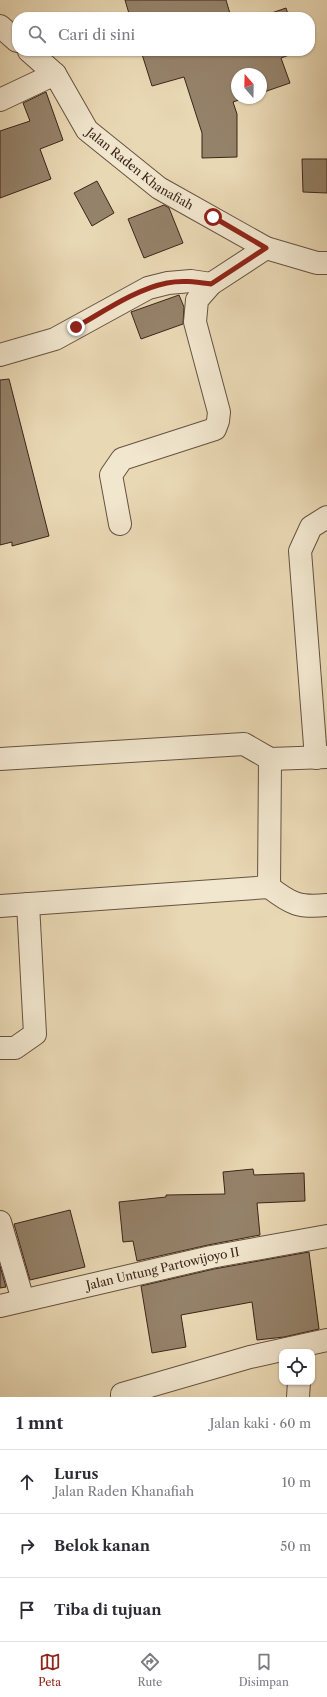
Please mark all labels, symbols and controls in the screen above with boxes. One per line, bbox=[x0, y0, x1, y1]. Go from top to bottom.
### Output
search box bbox=[12, 12, 315, 56]
icon: search bbox=[26, 23, 48, 45]
text: Cari di sini bbox=[58, 25, 135, 44]
north arrow bbox=[231, 68, 267, 104]
street label: Jalan Raden Khanafiah bbox=[82, 123, 197, 213]
route start bbox=[204, 208, 222, 226]
route end bbox=[67, 318, 85, 336]
street label: Jalan Untung Partowijoyo II bbox=[83, 1244, 241, 1293]
map controls bbox=[279, 1349, 315, 1385]
button: locate bbox=[279, 1349, 315, 1385]
text: 1 mnt bbox=[16, 1413, 63, 1433]
text: Jalan kaki · 60 m bbox=[210, 1415, 311, 1431]
text: Lurus bbox=[54, 1464, 99, 1483]
icon: ahead bbox=[16, 1471, 38, 1493]
text: 10 m bbox=[282, 1474, 311, 1490]
text: Jalan Raden Khanafiah bbox=[54, 1483, 194, 1499]
icon: right bbox=[16, 1535, 38, 1557]
text: Belok kanan bbox=[54, 1536, 150, 1555]
text: 50 m bbox=[280, 1538, 311, 1554]
icon: arrive bbox=[16, 1599, 38, 1621]
text: Tiba di tujuan bbox=[54, 1600, 162, 1619]
tab: Peta bbox=[38, 1651, 61, 1689]
tab: Rute bbox=[137, 1651, 162, 1689]
tab: Disimpan bbox=[239, 1651, 289, 1689]

